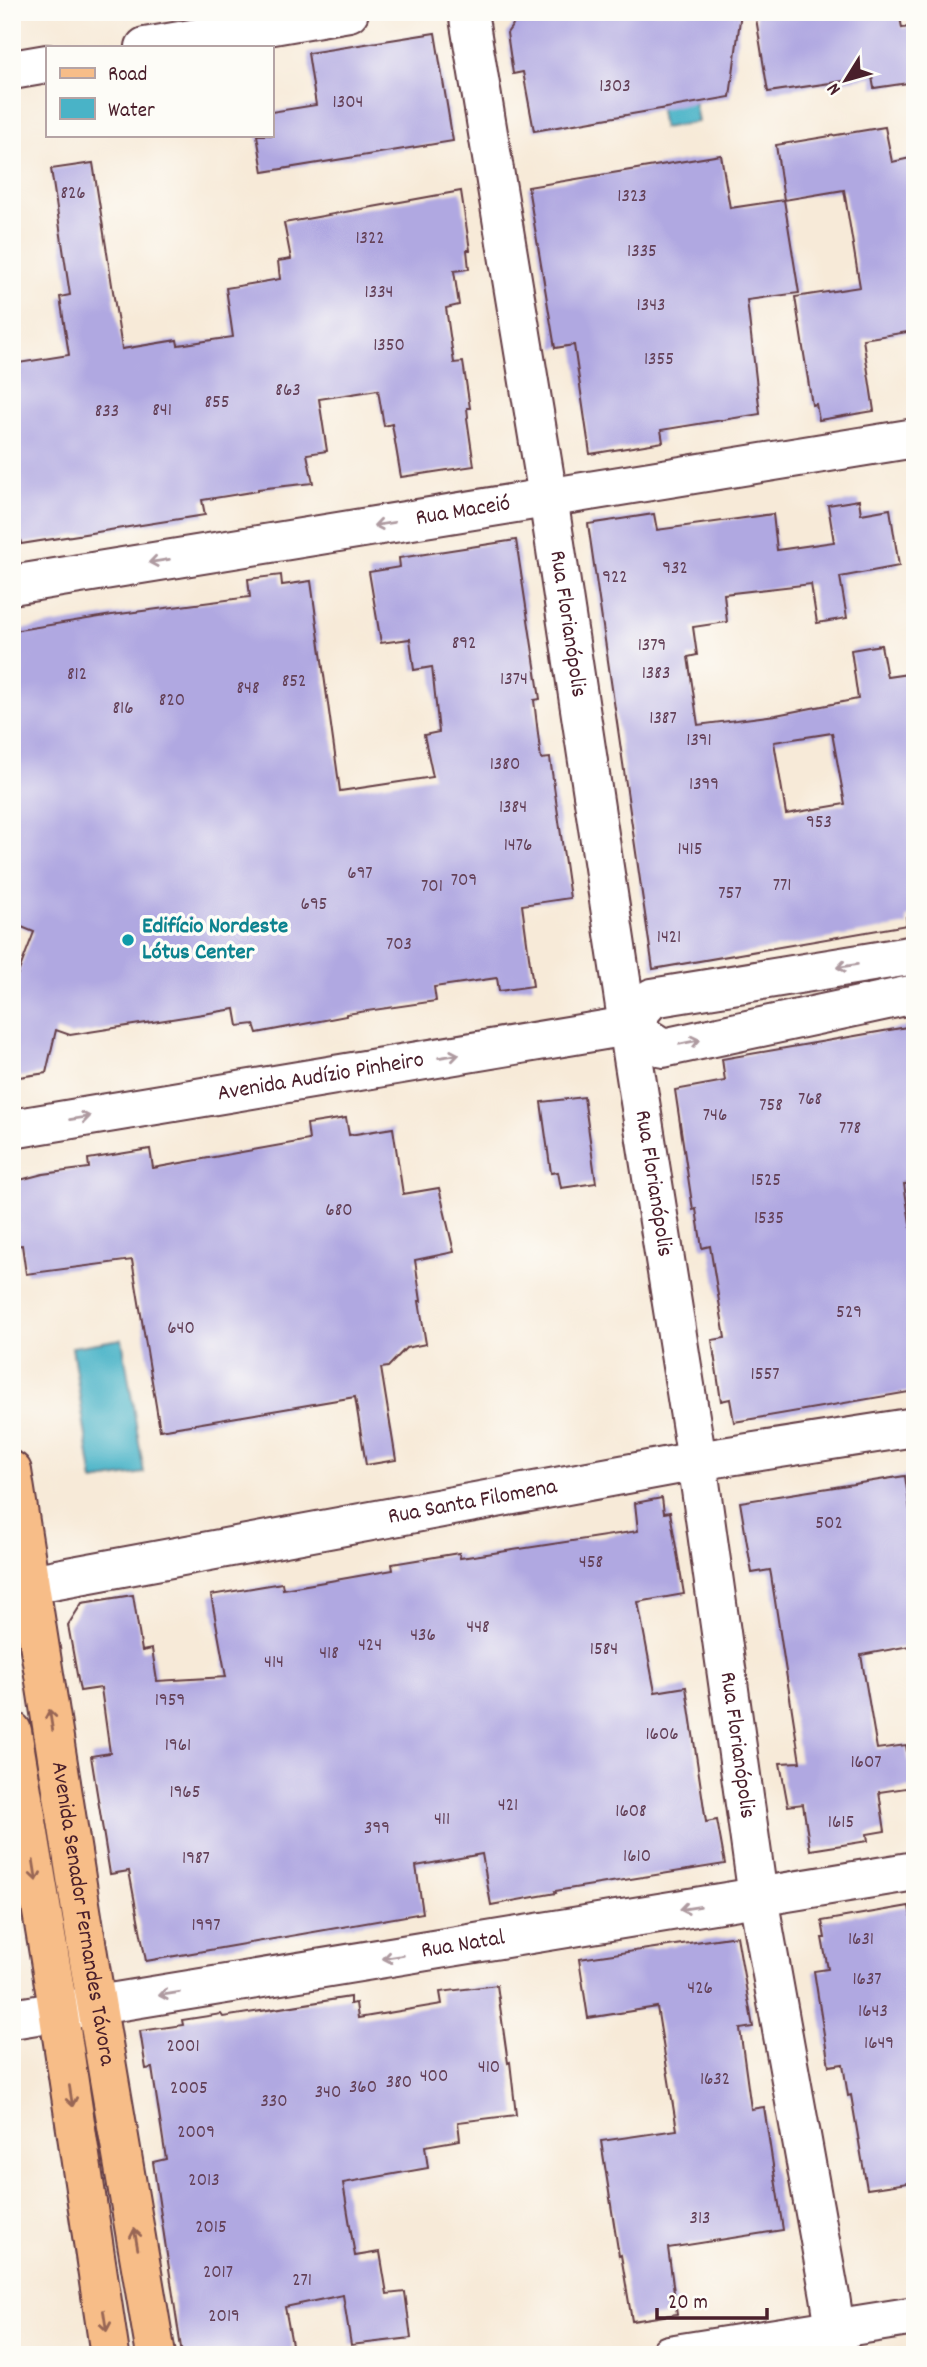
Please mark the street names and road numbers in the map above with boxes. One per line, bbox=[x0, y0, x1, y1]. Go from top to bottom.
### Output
street label: Rua Maceió bbox=[413, 488, 513, 536]
street label: Rua Florianópolis bbox=[540, 548, 595, 700]
street label: Avenida Audízio Pinheiro bbox=[215, 1044, 427, 1111]
street label: Rua Florianópolis bbox=[625, 1108, 681, 1259]
street label: Rua Santa Filomena bbox=[385, 1470, 561, 1534]
street label: Rua Florianópolis bbox=[710, 1670, 763, 1821]
street label: Avenida Senador Fernandes Távora bbox=[41, 1759, 123, 2069]
street label: Rua Natal bbox=[419, 1922, 508, 1968]

